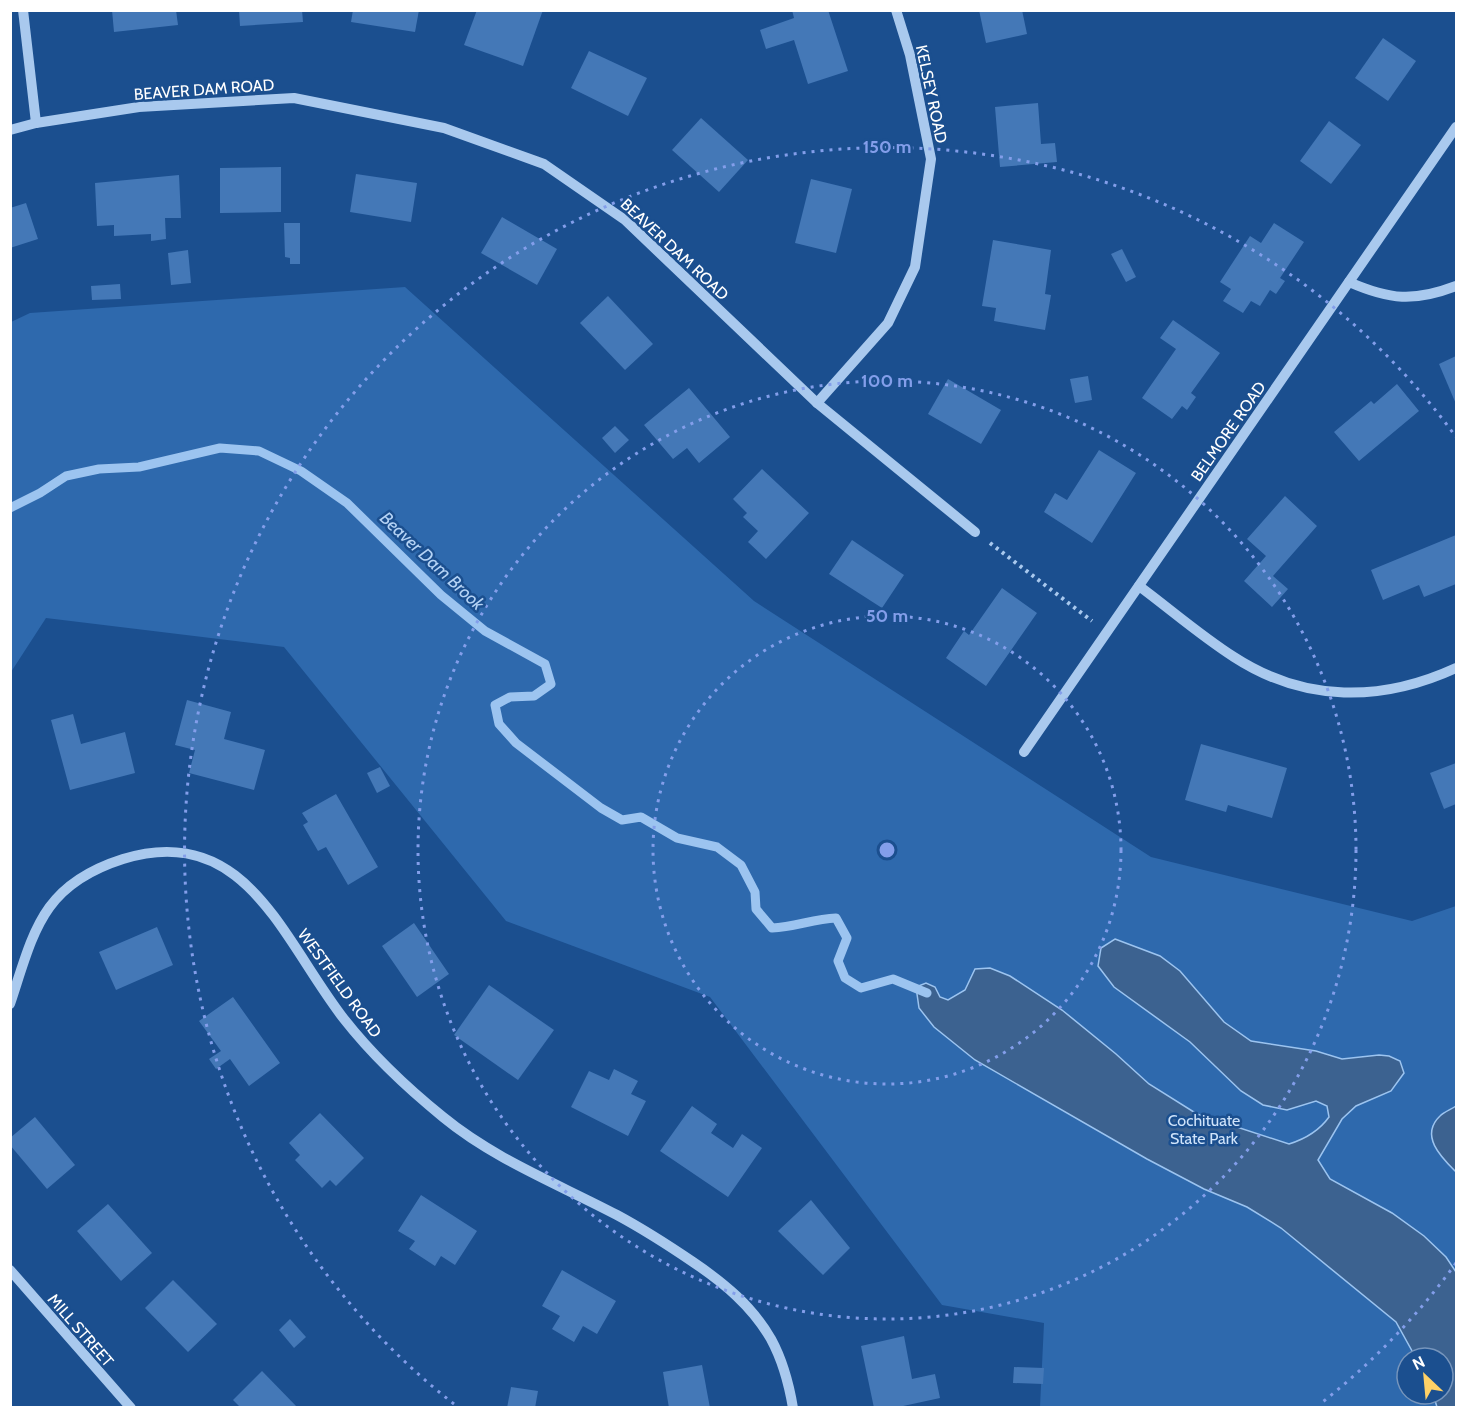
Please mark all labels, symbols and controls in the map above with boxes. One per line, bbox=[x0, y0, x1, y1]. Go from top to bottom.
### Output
street label: KELSEY ROAD bbox=[912, 43, 951, 145]
street label: BEAVER DAM ROAD bbox=[133, 75, 275, 104]
text: 150 m bbox=[863, 136, 911, 158]
street label: BEAVER DAM ROAD bbox=[617, 194, 733, 304]
text: 100 m bbox=[861, 370, 913, 392]
street label: BELMORE ROAD bbox=[1187, 378, 1270, 485]
water label: Beaver Dam Brook bbox=[375, 507, 490, 616]
text: 50 m bbox=[866, 605, 908, 627]
centre of rings bbox=[877, 840, 897, 860]
street label: WESTFIELD ROAD bbox=[294, 925, 385, 1041]
park label: Cochituate State Park bbox=[1168, 1111, 1240, 1148]
street label: MILL STREET bbox=[44, 1290, 118, 1371]
north arrow bbox=[1395, 1346, 1455, 1406]
text: N bbox=[1409, 1352, 1428, 1374]

